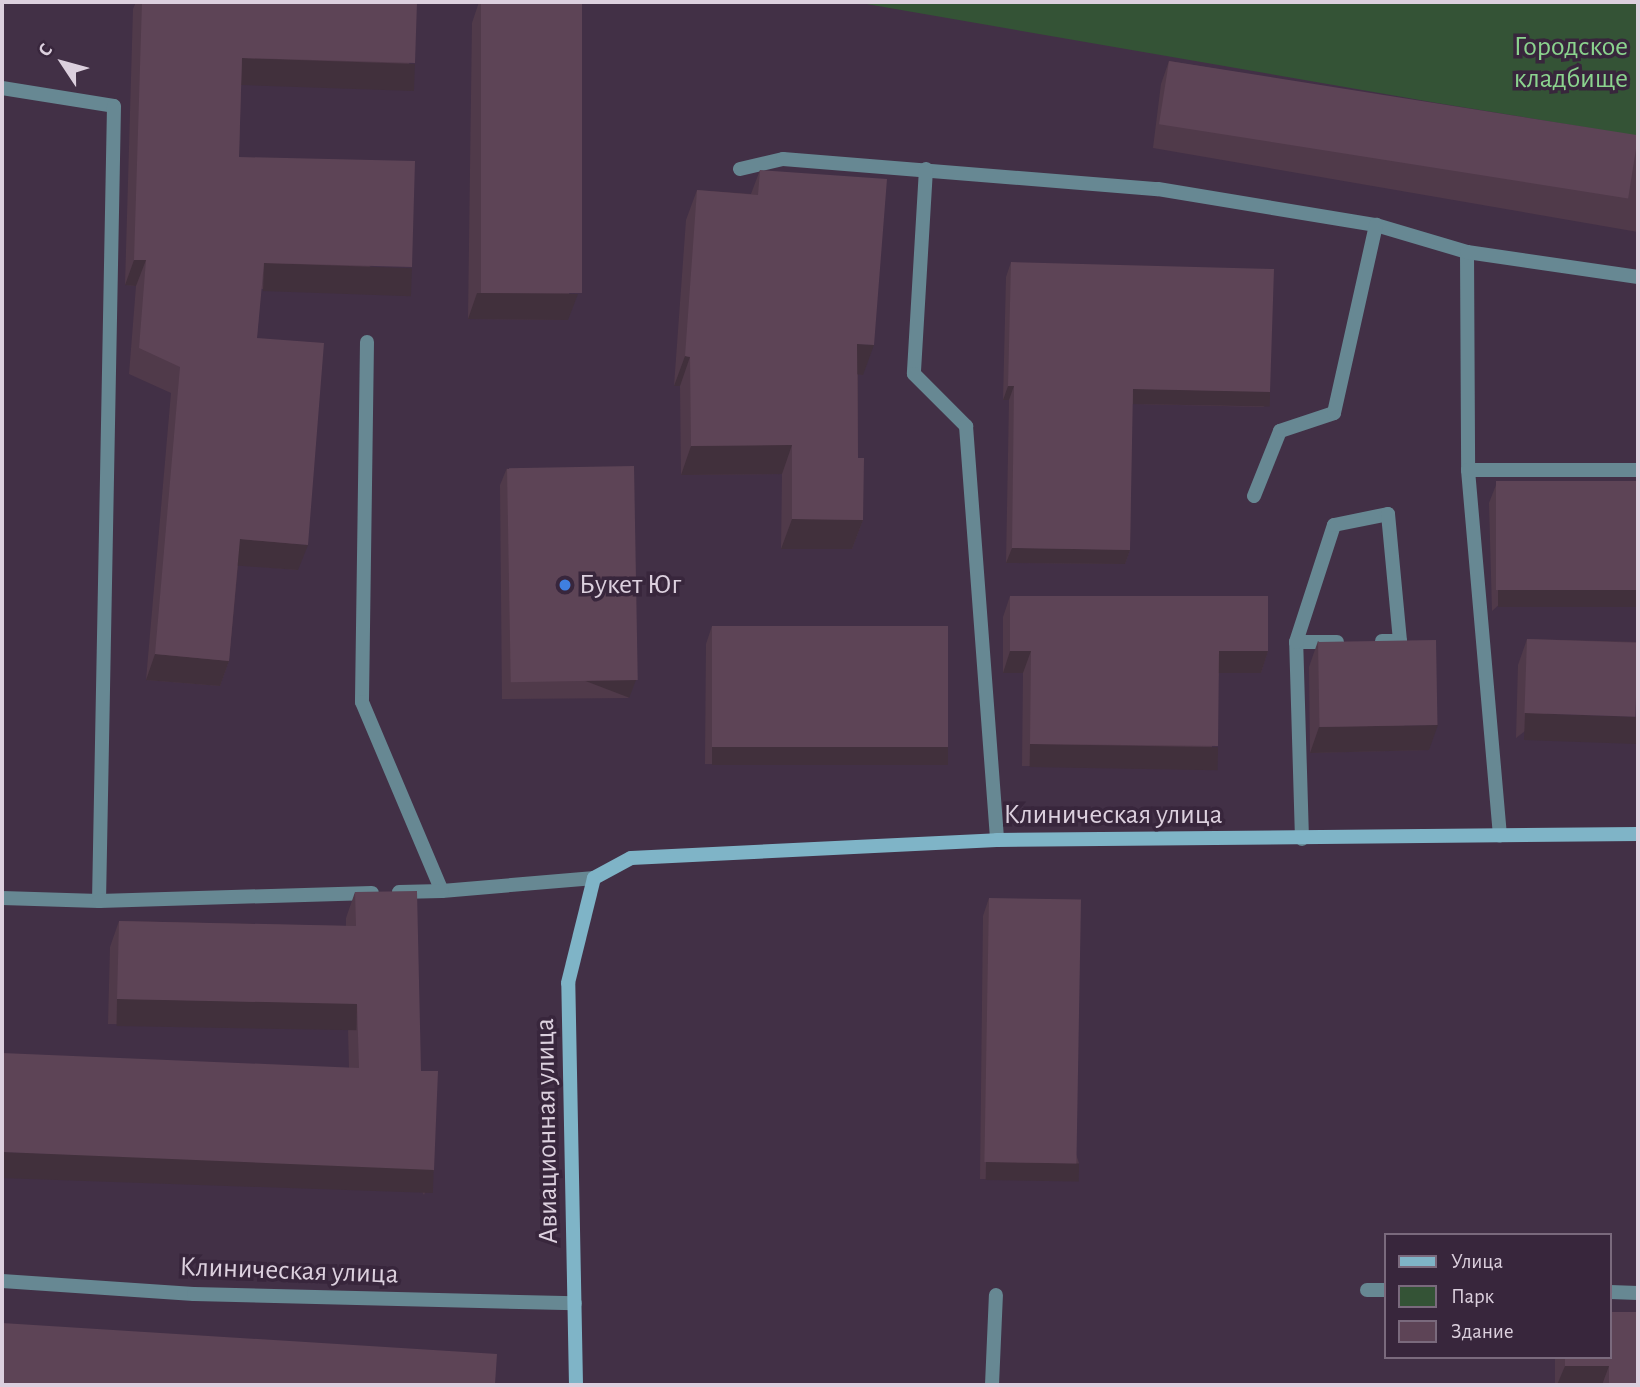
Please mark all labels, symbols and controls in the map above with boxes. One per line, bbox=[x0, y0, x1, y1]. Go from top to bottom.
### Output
north arrow bbox=[28, 28, 98, 98]
park label: Городское кладбище bbox=[1514, 30, 1628, 96]
text: С bbox=[35, 41, 56, 60]
place label: Букет Юг bbox=[579, 568, 681, 602]
marker: Букет Юг bbox=[557, 577, 573, 593]
street label: Клиническая улица bbox=[1003, 798, 1223, 832]
street label: Авиационная улица bbox=[528, 1018, 566, 1244]
legend bbox=[1384, 1233, 1612, 1359]
street label: Клиническая улица bbox=[179, 1250, 399, 1292]
text: Улица bbox=[1451, 1251, 1503, 1272]
text: Парк bbox=[1451, 1286, 1494, 1307]
text: Здание bbox=[1451, 1321, 1514, 1342]

